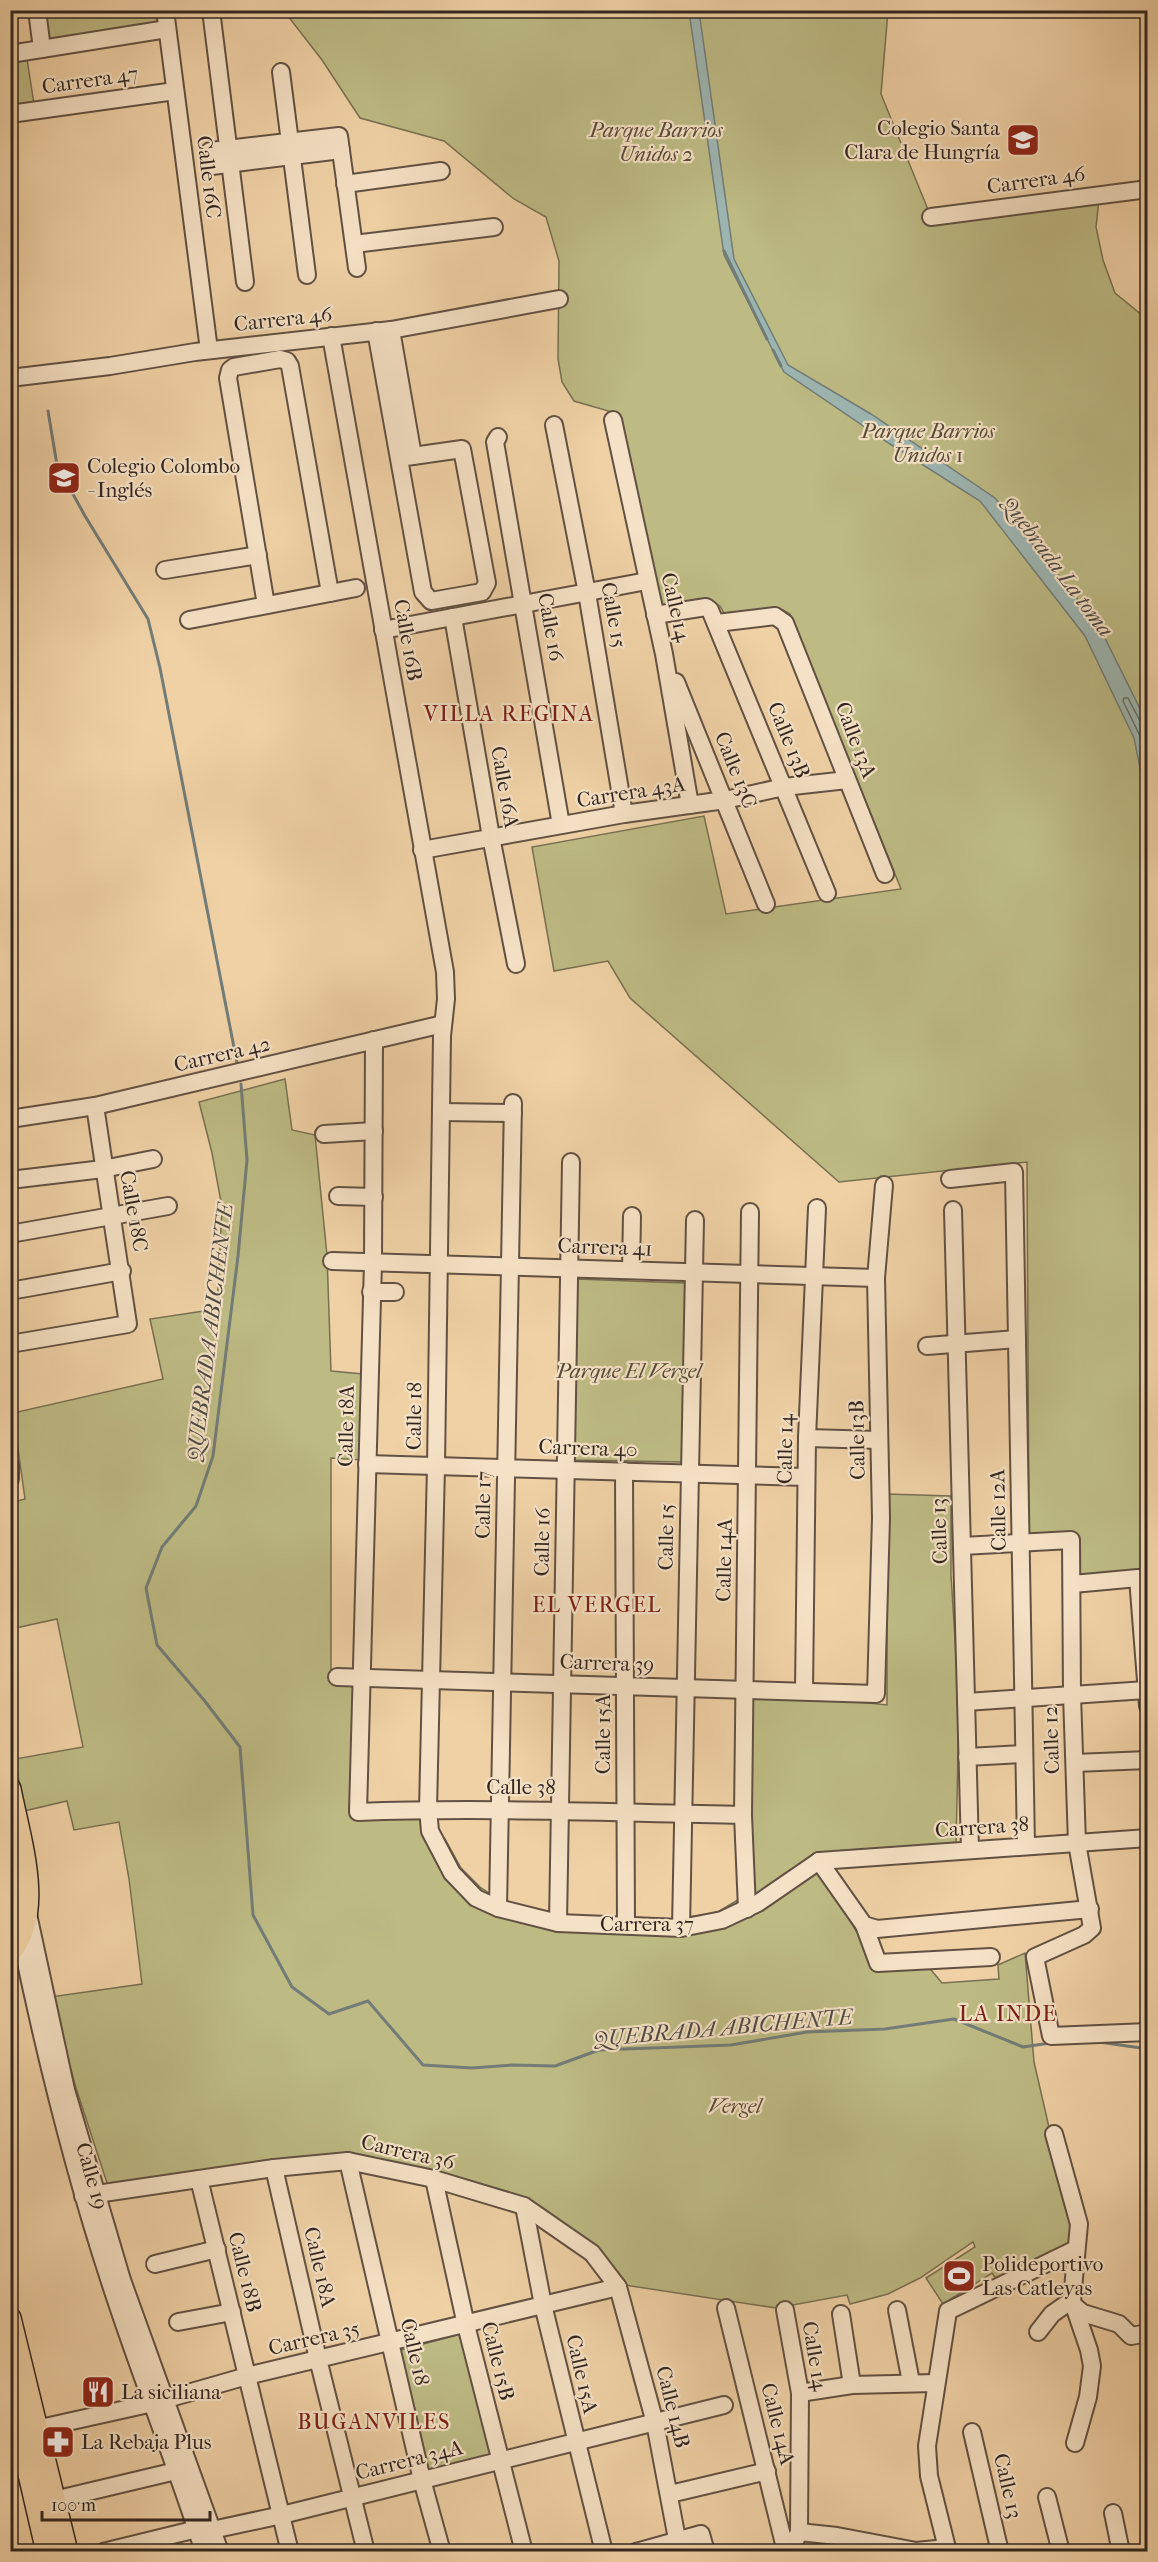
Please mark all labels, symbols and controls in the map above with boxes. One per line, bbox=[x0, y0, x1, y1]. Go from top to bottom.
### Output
street label: Carrera 47 bbox=[40, 61, 140, 99]
place label: Colegio Santa Clara de Hungría bbox=[844, 116, 1000, 164]
park label: Parque Barrios Unidos 2 bbox=[588, 118, 723, 166]
school or university icon: Colegio Santa Clara de Hungría bbox=[1005, 122, 1041, 158]
street label: Calle 16C bbox=[192, 134, 226, 220]
street label: Carrera 46 bbox=[985, 161, 1087, 199]
street label: Carrera 46 bbox=[233, 302, 334, 336]
park label: Parque Barrios Unidos 1 bbox=[860, 419, 995, 467]
place label: Colegio Colombo - Inglés bbox=[87, 454, 240, 502]
school or university icon: Colegio Colombo - Inglés bbox=[46, 460, 82, 496]
water label: Quebrada La toma bbox=[995, 490, 1119, 642]
street label: Calle 14 bbox=[656, 570, 696, 644]
street label: Calle 15 bbox=[596, 580, 632, 650]
street label: Calle 16 bbox=[533, 591, 569, 664]
street label: Calle 16B bbox=[389, 597, 427, 683]
street label: Calle 13B bbox=[763, 698, 815, 782]
street label: Calle 13A bbox=[830, 698, 882, 782]
district label: VILLA REGINA bbox=[423, 701, 594, 727]
street label: Calle 13C bbox=[710, 728, 762, 812]
street label: Calle 16A bbox=[486, 744, 524, 830]
street label: Carrera 43A bbox=[575, 772, 687, 812]
street label: Carrera 42 bbox=[171, 1031, 273, 1077]
street label: Calle 18C bbox=[115, 1168, 153, 1254]
water label: QUEBRADA ABICHENTE bbox=[181, 1200, 239, 1464]
street label: Carrera 41 bbox=[557, 1233, 653, 1261]
park label: Parque El Vergel bbox=[556, 1359, 704, 1383]
street label: Calle 18 bbox=[401, 1382, 427, 1450]
street label: Calle 18A bbox=[333, 1384, 359, 1467]
street label: Calle 13B bbox=[844, 1400, 870, 1480]
street label: Calle 14 bbox=[772, 1413, 798, 1484]
street label: Carrera 40 bbox=[538, 1434, 638, 1462]
street label: Calle 12A bbox=[985, 1468, 1011, 1551]
street label: Calle 17 bbox=[470, 1471, 496, 1539]
street label: Calle 13 bbox=[926, 1497, 952, 1565]
street label: Calle 15 bbox=[653, 1503, 679, 1571]
street label: Calle 16 bbox=[529, 1507, 555, 1577]
street label: Calle 14A bbox=[711, 1518, 737, 1602]
district label: EL VERGEL bbox=[532, 1592, 662, 1618]
street label: Carrera 39 bbox=[559, 1649, 655, 1677]
street label: Calle 15A bbox=[591, 1693, 615, 1774]
street label: Calle 12 bbox=[1038, 1705, 1064, 1775]
street label: Calle 38 bbox=[486, 1775, 556, 1799]
street label: Carrera 38 bbox=[934, 1812, 1030, 1842]
street label: Carrera 37 bbox=[600, 1912, 694, 1936]
district label: LA INDE bbox=[959, 2001, 1057, 2027]
water label: QUEBRADA ABICHENTE bbox=[592, 2004, 855, 2052]
park label: Vergel bbox=[709, 2094, 764, 2118]
street label: Carrera 36 bbox=[359, 2130, 458, 2175]
street label: Calle 19 bbox=[71, 2140, 113, 2212]
street label: Calle 18A bbox=[299, 2224, 341, 2310]
street label: Calle 18B bbox=[223, 2229, 267, 2315]
place label: Polideportivo Las Catleyas bbox=[982, 2252, 1103, 2300]
sports icon: Polideportivo Las Catleyas bbox=[941, 2258, 977, 2294]
street label: Carrera 35 bbox=[266, 2316, 362, 2360]
street label: Calle 18 bbox=[396, 2316, 434, 2388]
street label: Calle 15B bbox=[477, 2319, 519, 2403]
street label: Calle 14 bbox=[798, 2319, 832, 2393]
street label: Calle 15A bbox=[561, 2332, 603, 2416]
street label: Calle 14B bbox=[651, 2363, 695, 2451]
restaurant icon: La siciliana bbox=[80, 2374, 116, 2410]
place label: La siciliana bbox=[121, 2380, 221, 2404]
street label: Calle 14A bbox=[756, 2380, 800, 2468]
district label: BUGANVILES bbox=[297, 2409, 451, 2435]
pharmacy icon: La Rebaja Plus bbox=[40, 2424, 76, 2460]
place label: La Rebaja Plus bbox=[81, 2430, 212, 2454]
street label: Carrera 34A bbox=[353, 2435, 466, 2485]
street label: Calle 13 bbox=[989, 2451, 1027, 2521]
scale bar bbox=[42, 2484, 210, 2522]
text: 100 m bbox=[51, 2495, 96, 2516]

